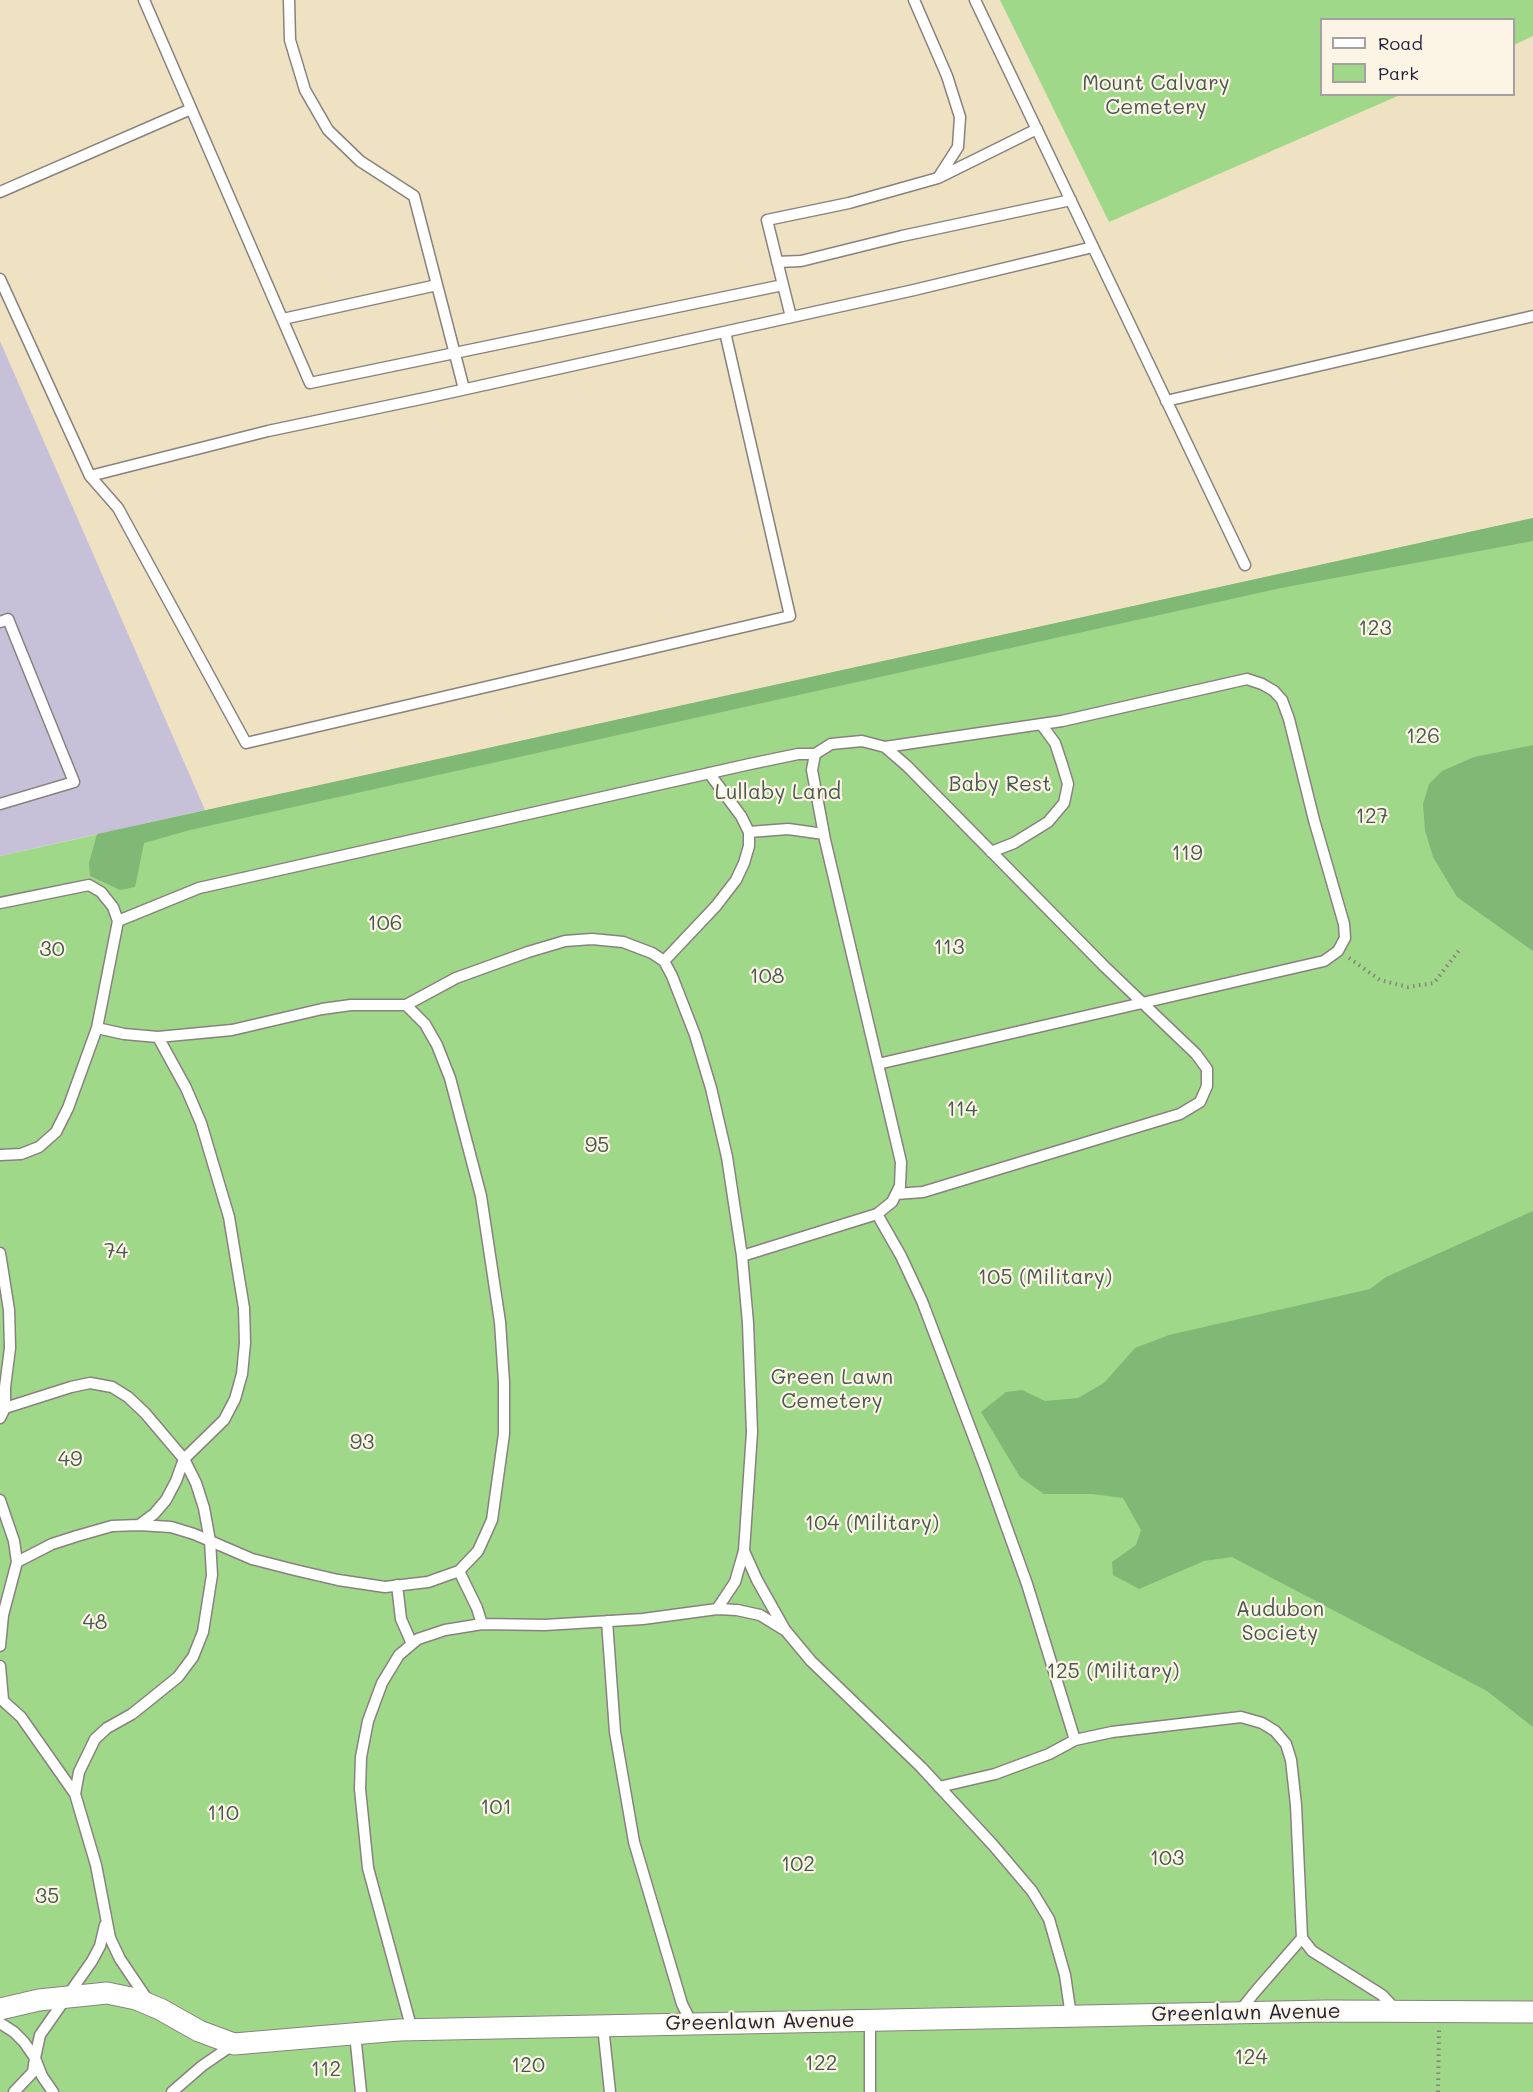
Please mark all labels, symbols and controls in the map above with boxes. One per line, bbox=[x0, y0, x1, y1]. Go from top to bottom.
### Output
legend bbox=[1320, 18, 1515, 96]
text: Road bbox=[1378, 31, 1423, 55]
text: Park bbox=[1378, 61, 1419, 85]
park label: Mount Calvary Cemetery bbox=[1082, 71, 1230, 121]
park label: 123 bbox=[1358, 616, 1392, 642]
park label: 126 bbox=[1406, 724, 1440, 750]
park label: Baby Rest bbox=[948, 772, 1052, 798]
park label: Lullaby Land bbox=[715, 780, 841, 806]
park label: 127 bbox=[1356, 804, 1388, 830]
park label: 119 bbox=[1171, 841, 1203, 867]
park label: 106 bbox=[367, 911, 403, 937]
park label: 113 bbox=[933, 935, 965, 961]
park label: 30 bbox=[39, 937, 65, 963]
park label: 108 bbox=[749, 964, 785, 990]
park label: 114 bbox=[946, 1097, 978, 1123]
park label: 95 bbox=[585, 1133, 609, 1159]
park label: 74 bbox=[104, 1239, 128, 1265]
park label: 105 (Military) bbox=[978, 1265, 1112, 1291]
park label: Green Lawn Cemetery bbox=[771, 1365, 893, 1415]
park label: 93 bbox=[350, 1430, 374, 1456]
park label: 49 bbox=[58, 1447, 82, 1473]
park label: 104 (Military) bbox=[805, 1511, 939, 1537]
park label: Audubon Society bbox=[1236, 1597, 1324, 1647]
park label: 48 bbox=[82, 1610, 108, 1636]
park label: 125 (Military) bbox=[1046, 1659, 1180, 1685]
park label: 101 bbox=[480, 1795, 512, 1821]
park label: 110 bbox=[207, 1801, 239, 1827]
park label: 103 bbox=[1150, 1846, 1184, 1872]
park label: 102 bbox=[781, 1852, 815, 1878]
park label: 35 bbox=[35, 1884, 59, 1910]
street label: Greenlawn Avenue bbox=[1151, 1999, 1341, 2027]
street label: Greenlawn Avenue bbox=[665, 2008, 855, 2036]
park label: 124 bbox=[1234, 2045, 1268, 2071]
park label: 122 bbox=[805, 2051, 837, 2077]
park label: 120 bbox=[511, 2053, 545, 2079]
park label: 112 bbox=[311, 2057, 341, 2083]

